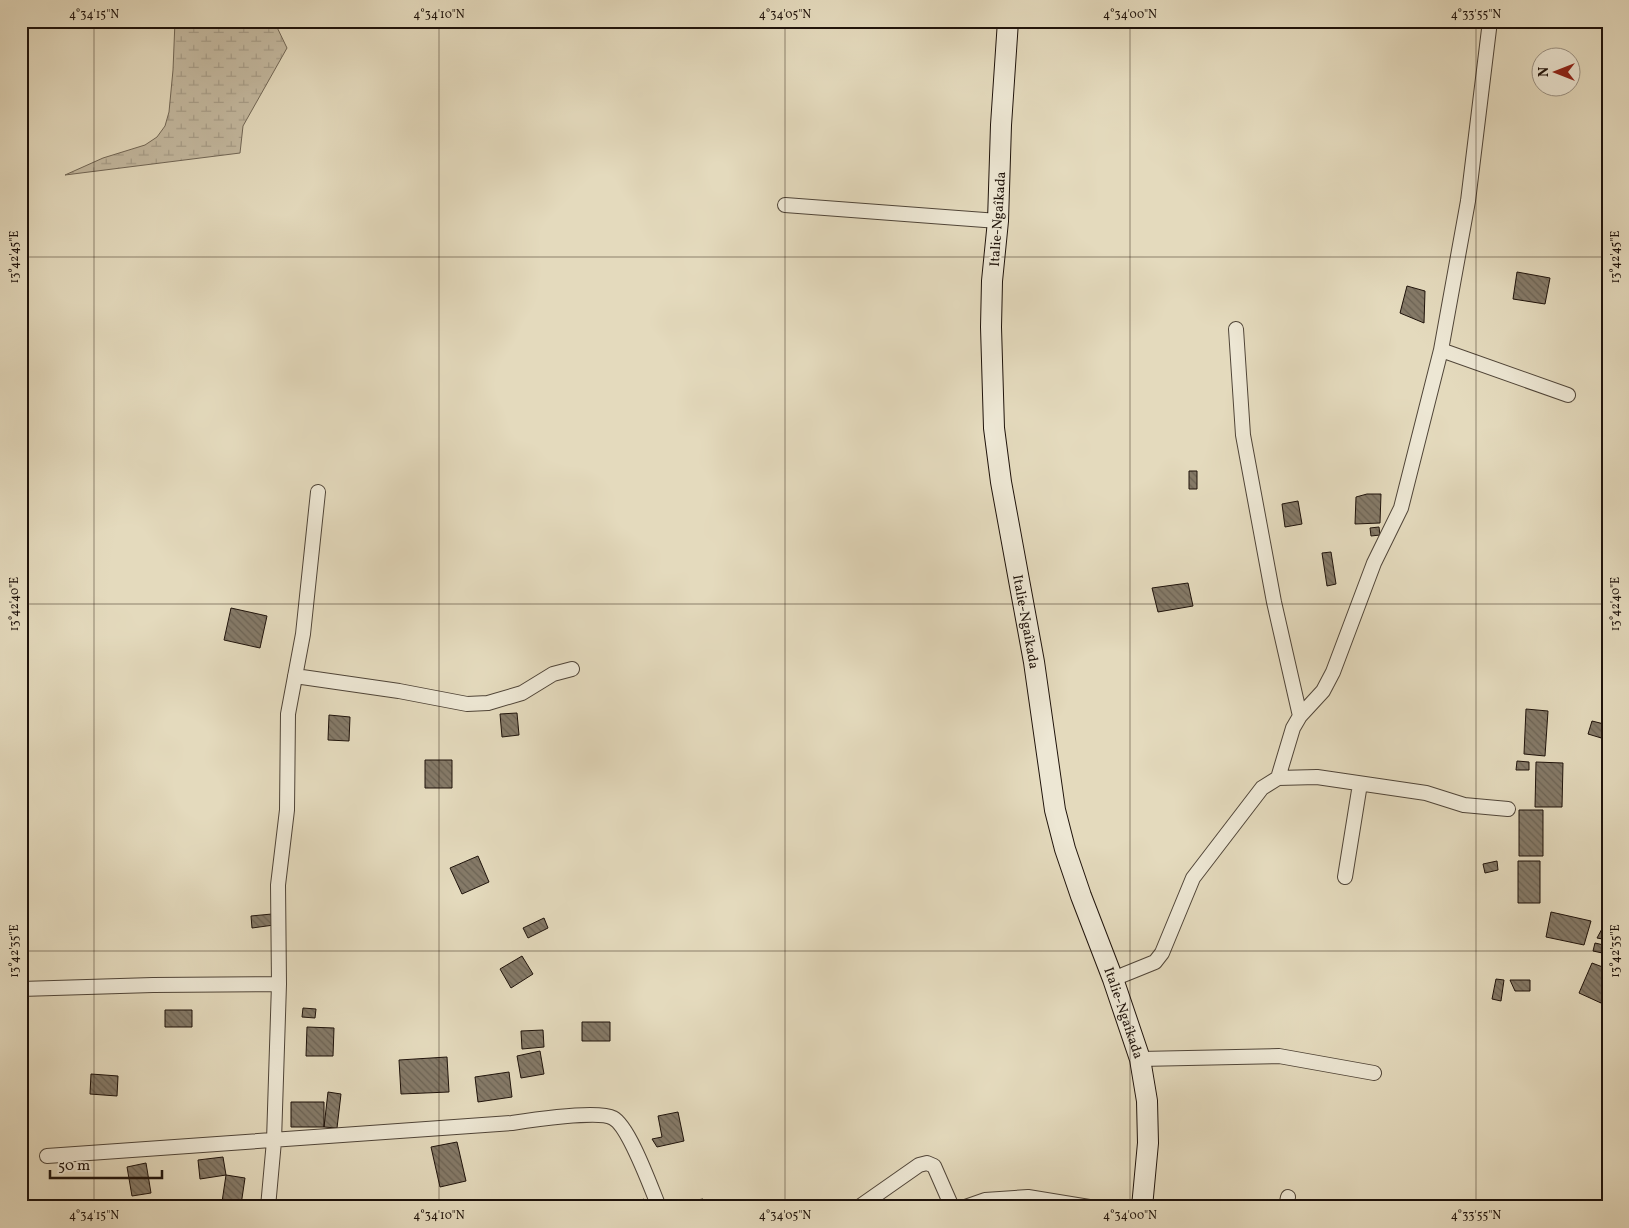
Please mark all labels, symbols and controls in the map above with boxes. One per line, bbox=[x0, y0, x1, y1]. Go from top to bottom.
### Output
text: 4°34'15"N bbox=[69, 7, 119, 23]
text: 4°34'10"N bbox=[413, 7, 465, 23]
text: 4°34'05"N bbox=[759, 7, 811, 23]
text: 4°34'00"N bbox=[1103, 7, 1157, 23]
text: 4°33'55"N bbox=[1451, 7, 1501, 23]
north arrow bbox=[1532, 48, 1582, 98]
text: N bbox=[1535, 67, 1554, 77]
street label: Italie-Ngaîkada bbox=[986, 171, 1011, 267]
text: 13°42'45"E bbox=[7, 230, 23, 284]
text: 13°42'45"E bbox=[1608, 230, 1624, 284]
street label: Italie-Ngaîkada bbox=[1007, 573, 1043, 670]
text: 13°42'40"E bbox=[7, 577, 23, 631]
text: 13°42'40"E bbox=[1608, 577, 1624, 631]
text: 13°42'35"E bbox=[7, 924, 23, 978]
text: 13°42'35"E bbox=[1608, 924, 1624, 978]
street label: Italie-Ngaîkada bbox=[1098, 965, 1147, 1062]
scale bar bbox=[50, 1148, 162, 1180]
text: 50 m bbox=[58, 1156, 90, 1177]
text: 4°34'15"N bbox=[69, 1208, 119, 1224]
text: 4°34'10"N bbox=[413, 1208, 465, 1224]
text: 4°34'05"N bbox=[759, 1208, 811, 1224]
text: 4°34'00"N bbox=[1103, 1208, 1157, 1224]
text: 4°33'55"N bbox=[1451, 1208, 1501, 1224]

